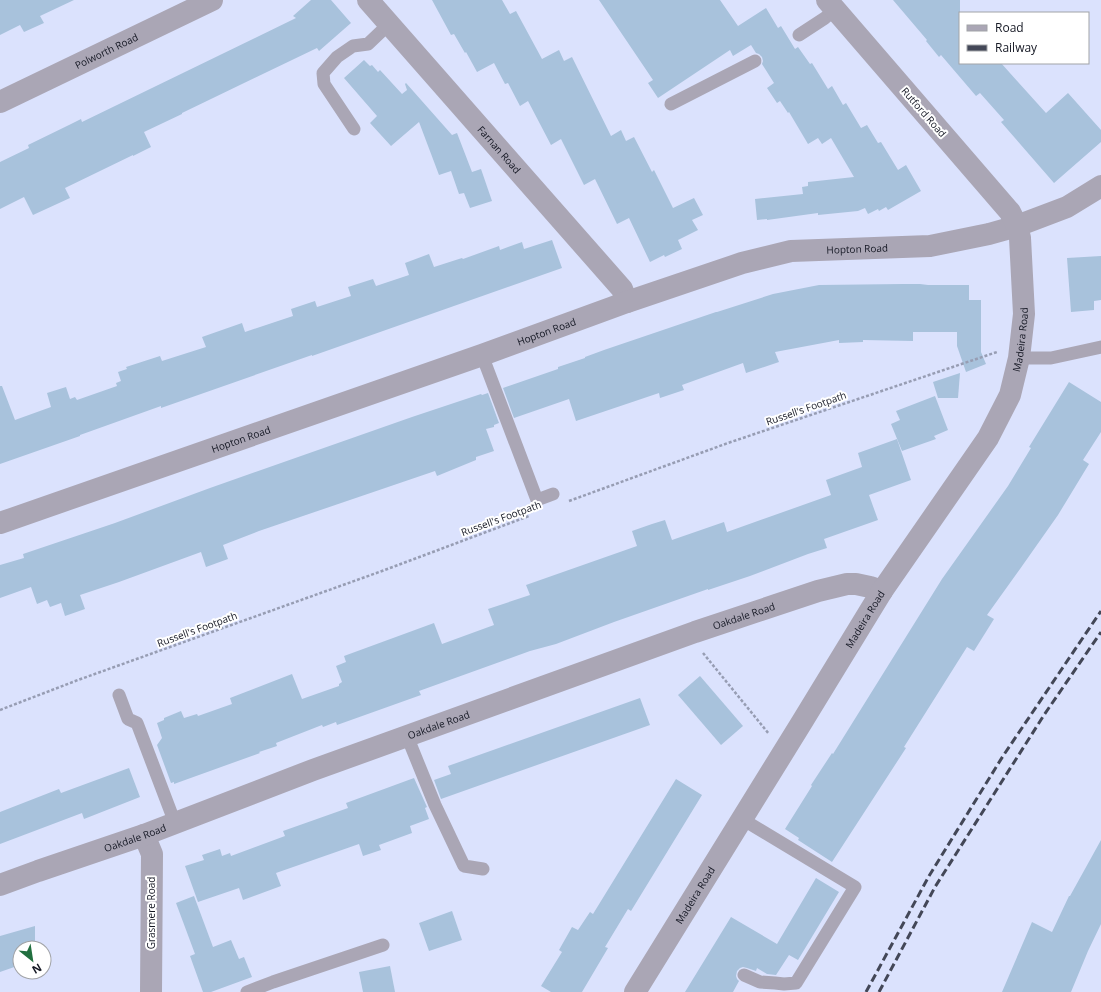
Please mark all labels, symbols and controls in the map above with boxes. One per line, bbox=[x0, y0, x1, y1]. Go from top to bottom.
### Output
legend bbox=[959, 12, 1089, 64]
text: Road bbox=[995, 19, 1024, 36]
street label: Polworth Road bbox=[72, 30, 140, 72]
text: Railway bbox=[995, 39, 1038, 56]
street label: Rutford Road bbox=[898, 84, 950, 140]
street label: Farnan Road bbox=[475, 123, 524, 176]
street label: Hopton Road bbox=[826, 241, 888, 257]
street label: Madeira Road bbox=[1009, 307, 1031, 373]
street label: Hopton Road bbox=[515, 314, 578, 349]
street label: Russell's Footpath bbox=[764, 388, 848, 428]
street label: Hopton Road bbox=[209, 422, 272, 456]
street label: Russell's Footpath bbox=[459, 497, 543, 539]
street label: Madeira Road bbox=[842, 588, 888, 651]
street label: Oakdale Road bbox=[711, 599, 777, 633]
street label: Russell's Footpath bbox=[155, 608, 239, 650]
street label: Oakdale Road bbox=[406, 707, 471, 742]
street label: Oakdale Road bbox=[102, 820, 168, 855]
street label: Madeira Road bbox=[672, 864, 718, 926]
street label: Grasmere Road bbox=[144, 877, 158, 949]
north arrow bbox=[12, 940, 52, 980]
text: N bbox=[30, 960, 45, 978]

